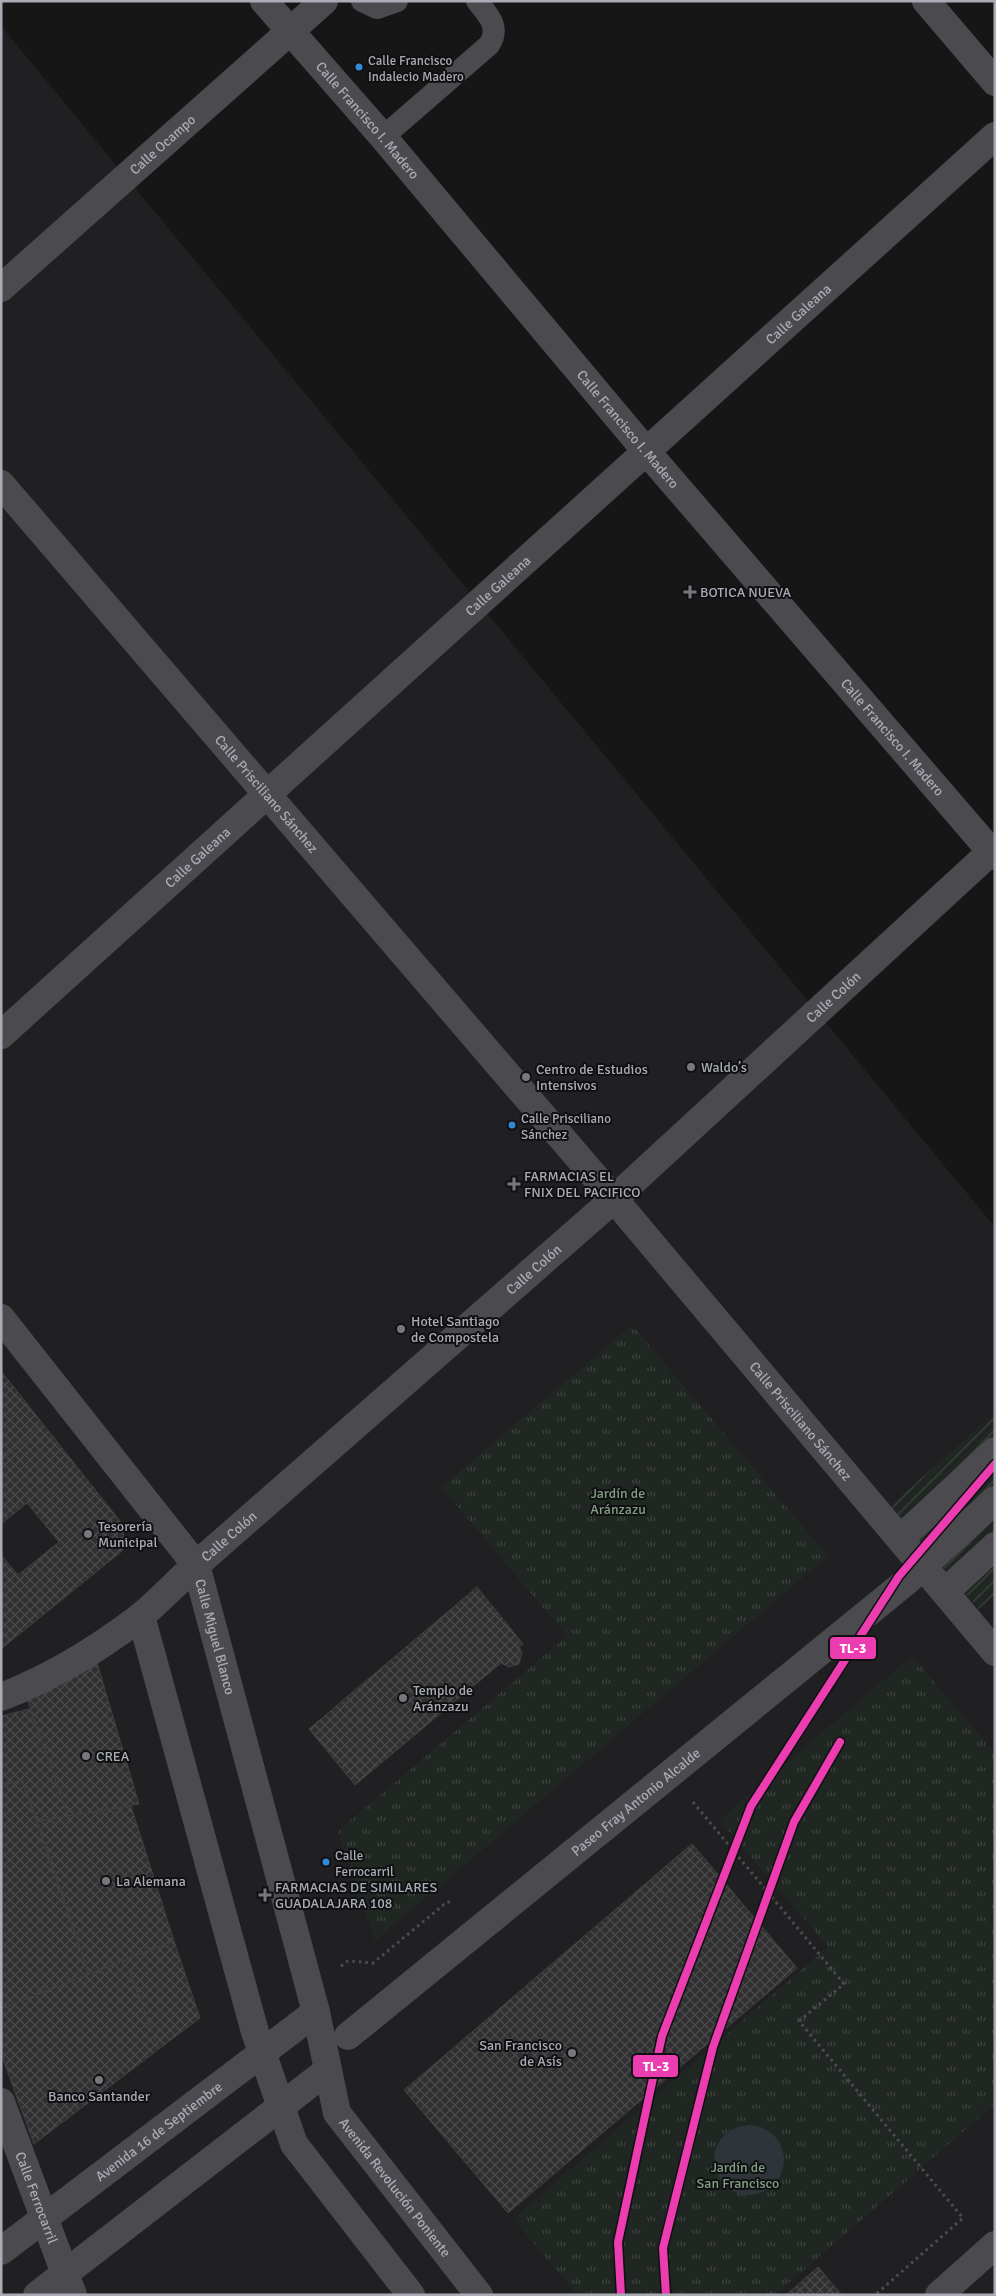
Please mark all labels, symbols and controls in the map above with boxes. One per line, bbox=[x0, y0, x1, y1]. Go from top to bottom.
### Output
place label: Calle Francisco Indalecio Madero bbox=[368, 53, 464, 85]
street label: Calle Francisco I. Madero bbox=[312, 58, 423, 183]
marker: Calle Francisco Indalecio Madero bbox=[354, 62, 364, 72]
street label: Calle Ocampo bbox=[126, 111, 199, 179]
street label: Calle Galeana bbox=[762, 280, 835, 348]
street label: Calle Francisco I. Madero bbox=[573, 367, 682, 492]
street label: Calle Galeana bbox=[462, 552, 535, 620]
place label: BOTICA NUEVA bbox=[700, 584, 791, 601]
marker: BOTICA NUEVA bbox=[684, 586, 696, 598]
street label: Calle Francisco I. Madero bbox=[837, 675, 948, 800]
street label: Calle Prisciliano Sánchez bbox=[211, 732, 321, 857]
street label: Calle Galeana bbox=[162, 824, 234, 892]
street label: Calle Colón bbox=[803, 968, 864, 1027]
place label: Waldo’s bbox=[701, 1059, 747, 1076]
place label: Centro de Estudios Intensivos bbox=[536, 1061, 648, 1094]
marker: Waldo’s bbox=[685, 1061, 697, 1073]
marker: Centro de Estudios Intensivos bbox=[520, 1071, 532, 1083]
place label: Calle Prisciliano Sánchez bbox=[521, 1111, 611, 1143]
marker: Calle Prisciliano Sánchez bbox=[507, 1120, 517, 1130]
place label: FARMACIAS EL FNIX DEL PACIFICO bbox=[524, 1168, 640, 1201]
marker: FARMACIAS EL FNIX DEL PACIFICO bbox=[508, 1178, 520, 1190]
street label: Calle Colón bbox=[503, 1241, 565, 1299]
place label: Hotel Santiago de Compostela bbox=[411, 1313, 500, 1346]
marker: Hotel Santiago de Compostela bbox=[395, 1323, 407, 1335]
street label: Calle Prisciliano Sánchez bbox=[746, 1358, 855, 1484]
park label: Jardín de Aránzazu bbox=[590, 1485, 646, 1518]
street label: Calle Colón bbox=[198, 1508, 260, 1565]
place label: Tesorería Municipal bbox=[98, 1518, 158, 1551]
marker: Tesorería Municipal bbox=[82, 1528, 94, 1540]
street label: Calle Miguel Blanco bbox=[191, 1577, 238, 1697]
line badge: TL-3 bbox=[829, 1636, 877, 1660]
text: TL-3 bbox=[840, 1640, 866, 1657]
place label: Templo de Aránzazu bbox=[413, 1682, 473, 1715]
marker: Templo de Aránzazu bbox=[397, 1692, 409, 1704]
street label: Paseo Fray Antonio Alcalde bbox=[568, 1745, 704, 1860]
place label: CREA bbox=[96, 1748, 130, 1765]
marker: CREA bbox=[80, 1750, 92, 1762]
place label: Calle Ferrocarril bbox=[335, 1848, 394, 1880]
marker: Calle Ferrocarril bbox=[321, 1857, 331, 1867]
place label: La Alemana bbox=[116, 1873, 186, 1890]
marker: La Alemana bbox=[100, 1875, 112, 1887]
place label: FARMACIAS DE SIMILARES GUADALAJARA 108 bbox=[275, 1879, 438, 1912]
marker: FARMACIAS DE SIMILARES GUADALAJARA 108 bbox=[259, 1889, 271, 1901]
place label: San Francisco de Asís bbox=[479, 2037, 562, 2070]
marker: San Francisco de Asís bbox=[566, 2047, 578, 2059]
line badge: TL-3 bbox=[632, 2054, 679, 2078]
text: TL-3 bbox=[643, 2058, 669, 2075]
marker: Banco Santander bbox=[93, 2074, 105, 2086]
street label: Avenida 16 de Septiembre bbox=[92, 2078, 226, 2185]
place label: Banco Santander bbox=[48, 2088, 151, 2105]
street label: Avenida Revolución Poniente bbox=[335, 2115, 454, 2261]
street label: Calle Ferrocarril bbox=[11, 2149, 61, 2246]
park label: Jardín de San Francisco bbox=[697, 2159, 779, 2192]

